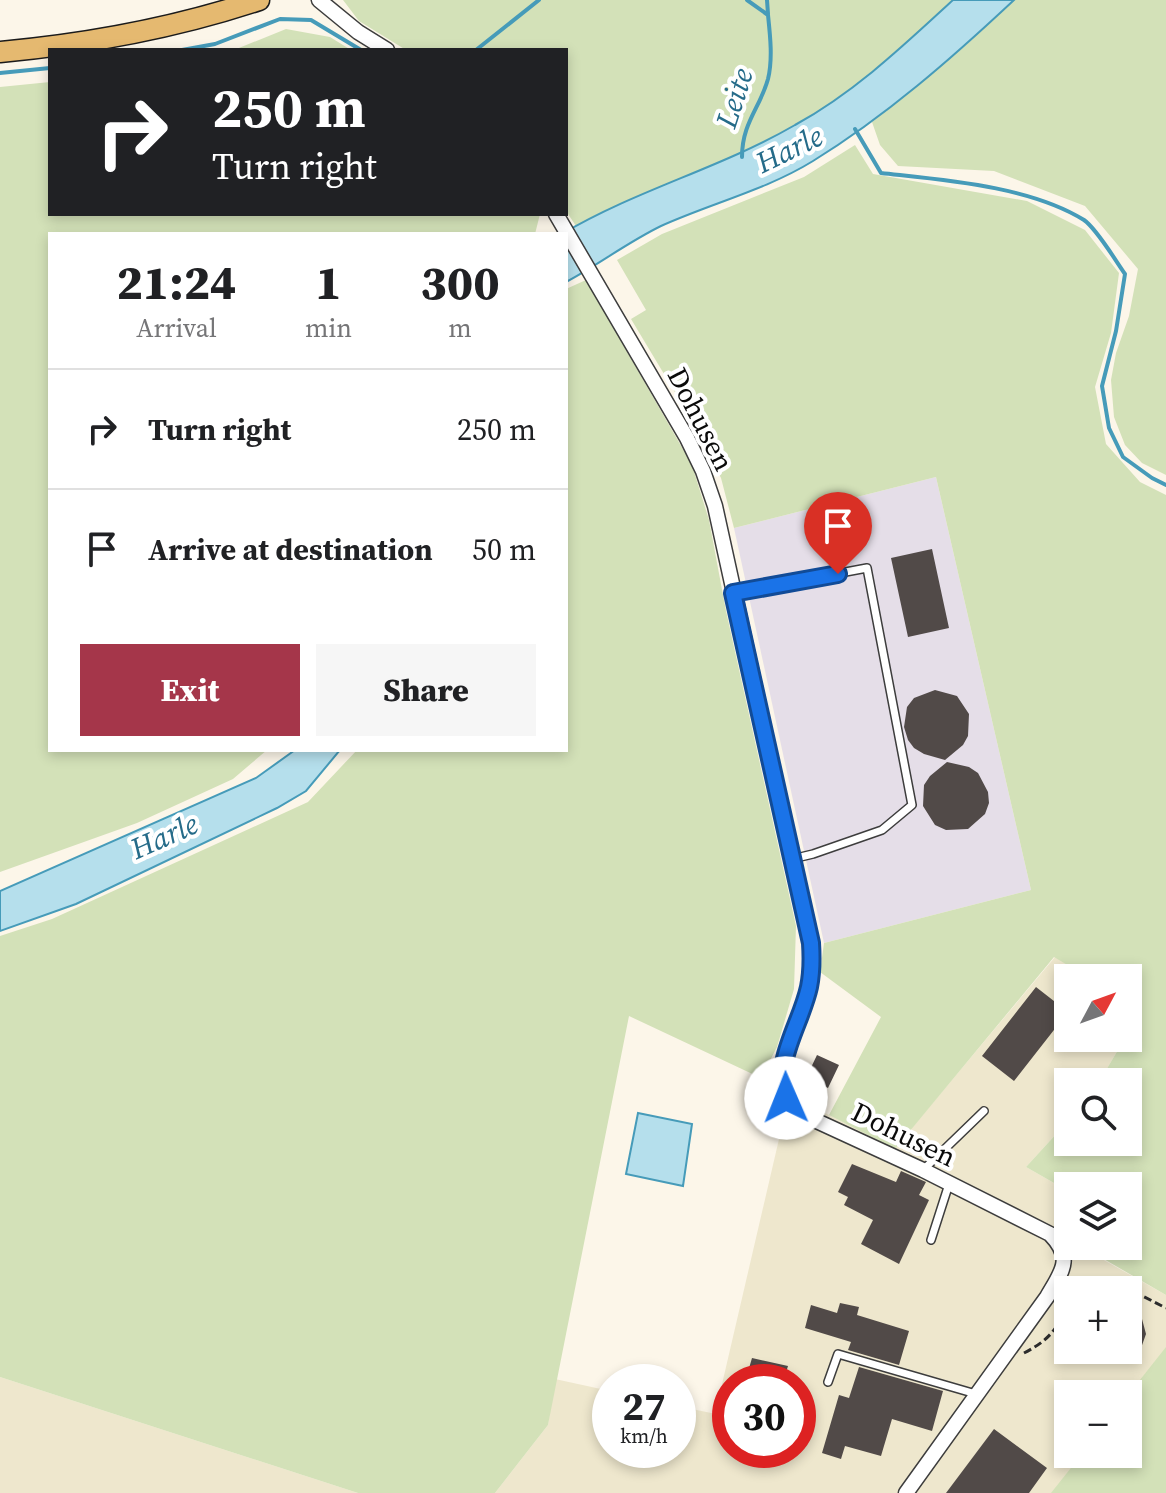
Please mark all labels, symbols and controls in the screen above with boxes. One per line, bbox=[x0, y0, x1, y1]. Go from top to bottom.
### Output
water label: Leite bbox=[705, 63, 763, 134]
text: 250 m bbox=[212, 69, 366, 146]
icon: right bbox=[80, 80, 184, 184]
water label: Harle bbox=[748, 115, 829, 183]
text: Turn right bbox=[212, 142, 377, 191]
text: 21:24 bbox=[116, 249, 237, 315]
text: 1 bbox=[315, 249, 342, 315]
text: 300 bbox=[420, 249, 500, 315]
text: Arrival bbox=[136, 310, 217, 346]
text: min bbox=[305, 310, 352, 346]
text: m bbox=[448, 310, 472, 346]
street label: Dohusen bbox=[659, 361, 743, 477]
icon: right bbox=[80, 407, 124, 451]
text: Turn right bbox=[148, 409, 291, 450]
text: 250 m bbox=[457, 409, 536, 450]
pin bbox=[804, 492, 872, 574]
icon: arrive bbox=[816, 504, 860, 548]
icon: arrive bbox=[80, 527, 124, 571]
text: Arrive at destination bbox=[148, 529, 433, 570]
text: 50 m bbox=[472, 529, 536, 570]
button: Exit bbox=[80, 644, 300, 736]
button: Share bbox=[316, 644, 536, 736]
water label: Harle bbox=[123, 803, 204, 869]
north arrow bbox=[1054, 964, 1142, 1052]
map controls bbox=[1054, 964, 1142, 1468]
position arrow bbox=[744, 1056, 828, 1140]
button: search bbox=[1054, 1068, 1142, 1156]
street label: Dohusen bbox=[846, 1093, 962, 1176]
button: layers bbox=[1054, 1172, 1142, 1260]
button: + bbox=[1054, 1276, 1142, 1364]
speed limit sign: 30 bbox=[712, 1364, 816, 1468]
text: 27 bbox=[622, 1379, 666, 1433]
button: − bbox=[1054, 1380, 1142, 1468]
text: km/h bbox=[620, 1422, 668, 1450]

